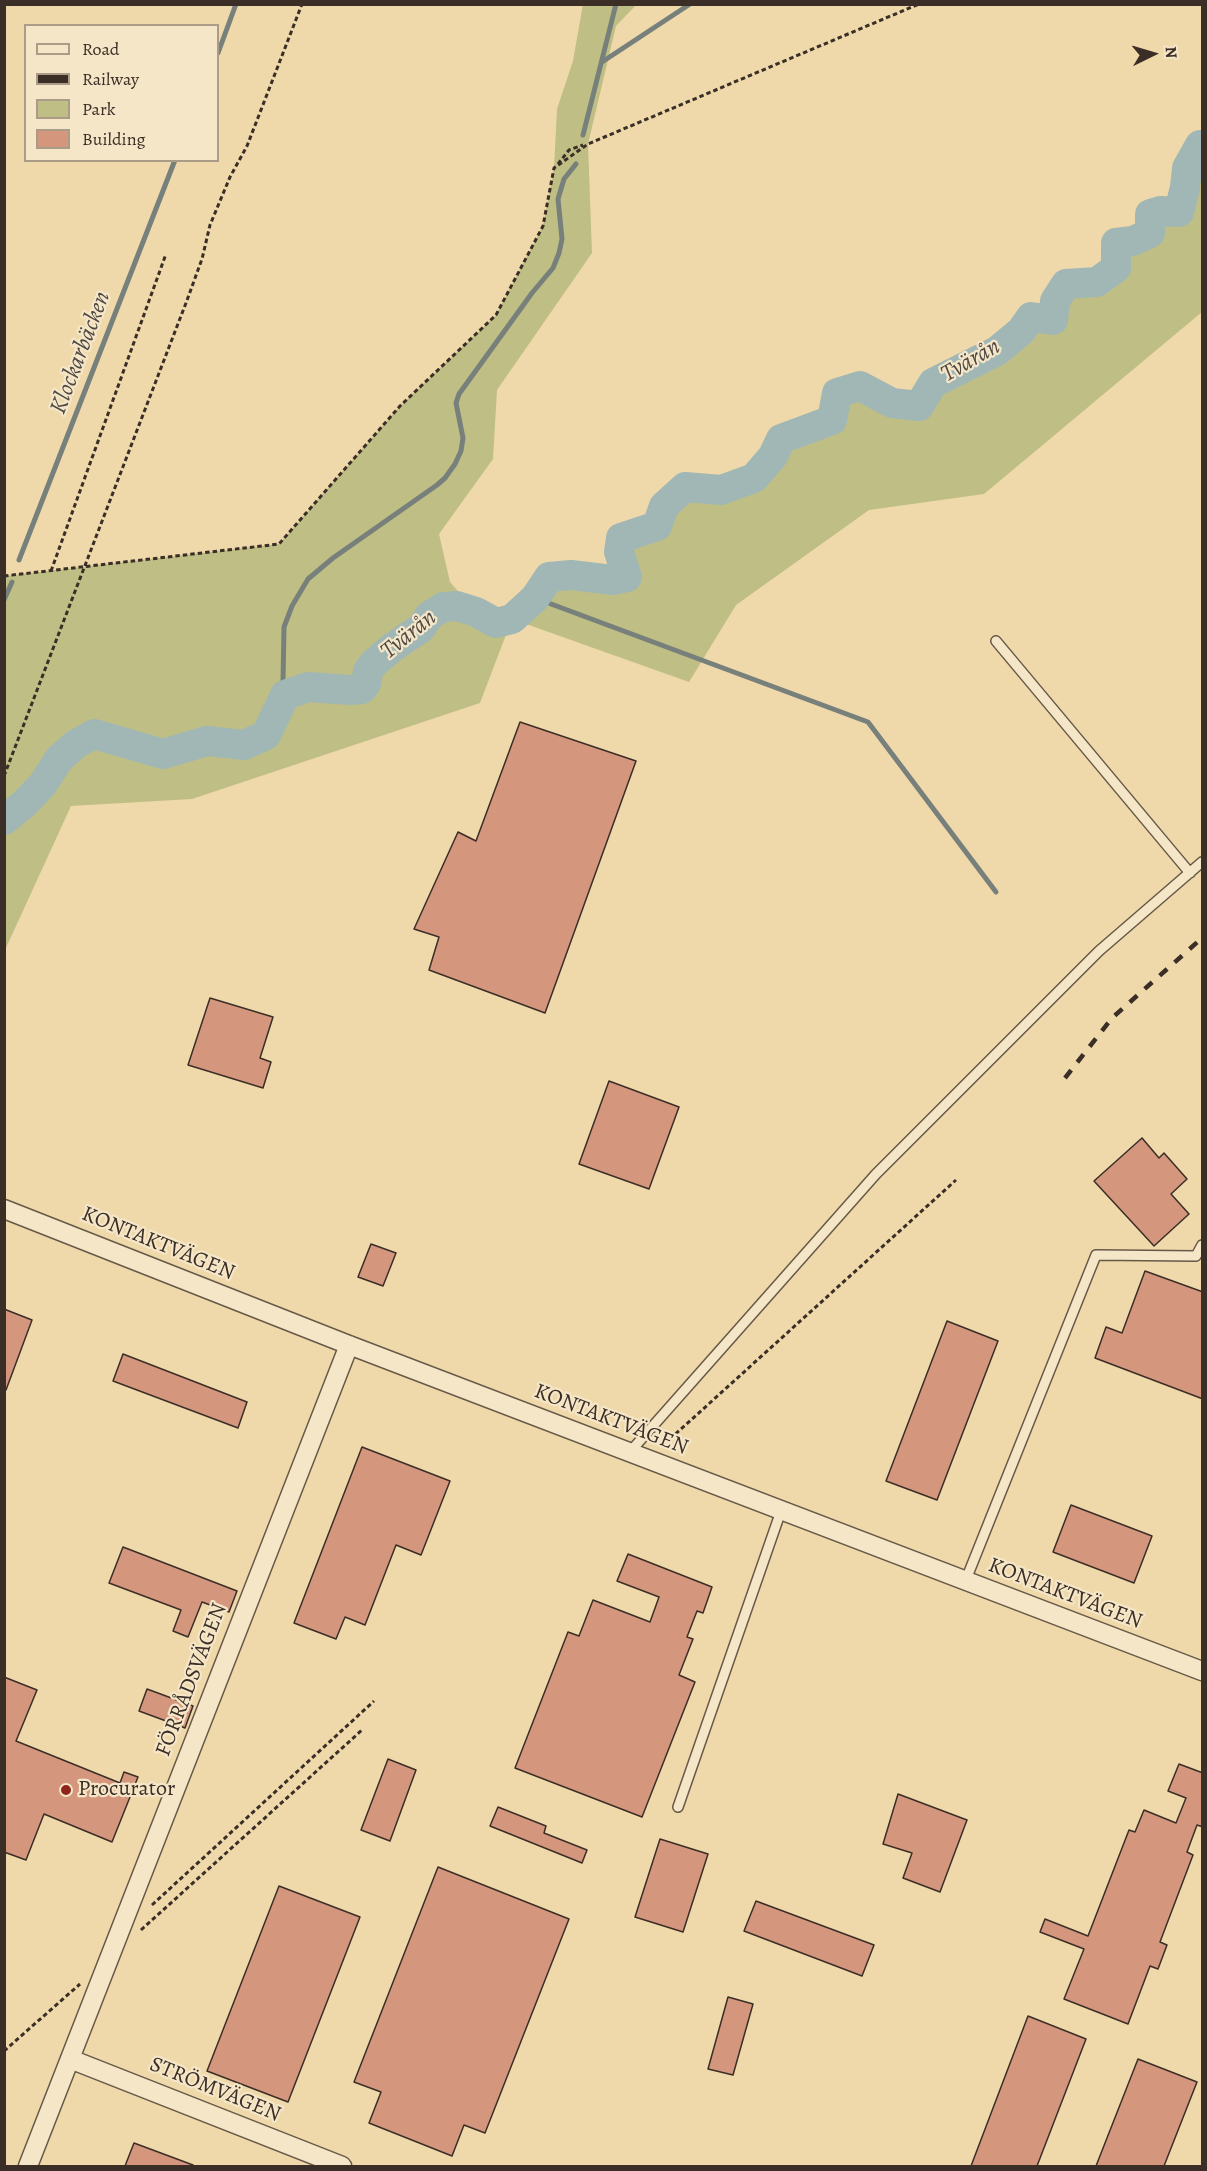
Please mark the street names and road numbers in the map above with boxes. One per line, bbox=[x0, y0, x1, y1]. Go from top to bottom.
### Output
street label: KONTAKTVÄGEN bbox=[78, 1201, 238, 1287]
street label: KONTAKTVÄGEN bbox=[530, 1379, 692, 1461]
street label: KONTAKTVÄGEN bbox=[984, 1553, 1146, 1635]
street label: FÖRRÅDSVÄGEN bbox=[151, 1600, 233, 1760]
street label: STRÖMVÄGEN bbox=[146, 2052, 284, 2128]

